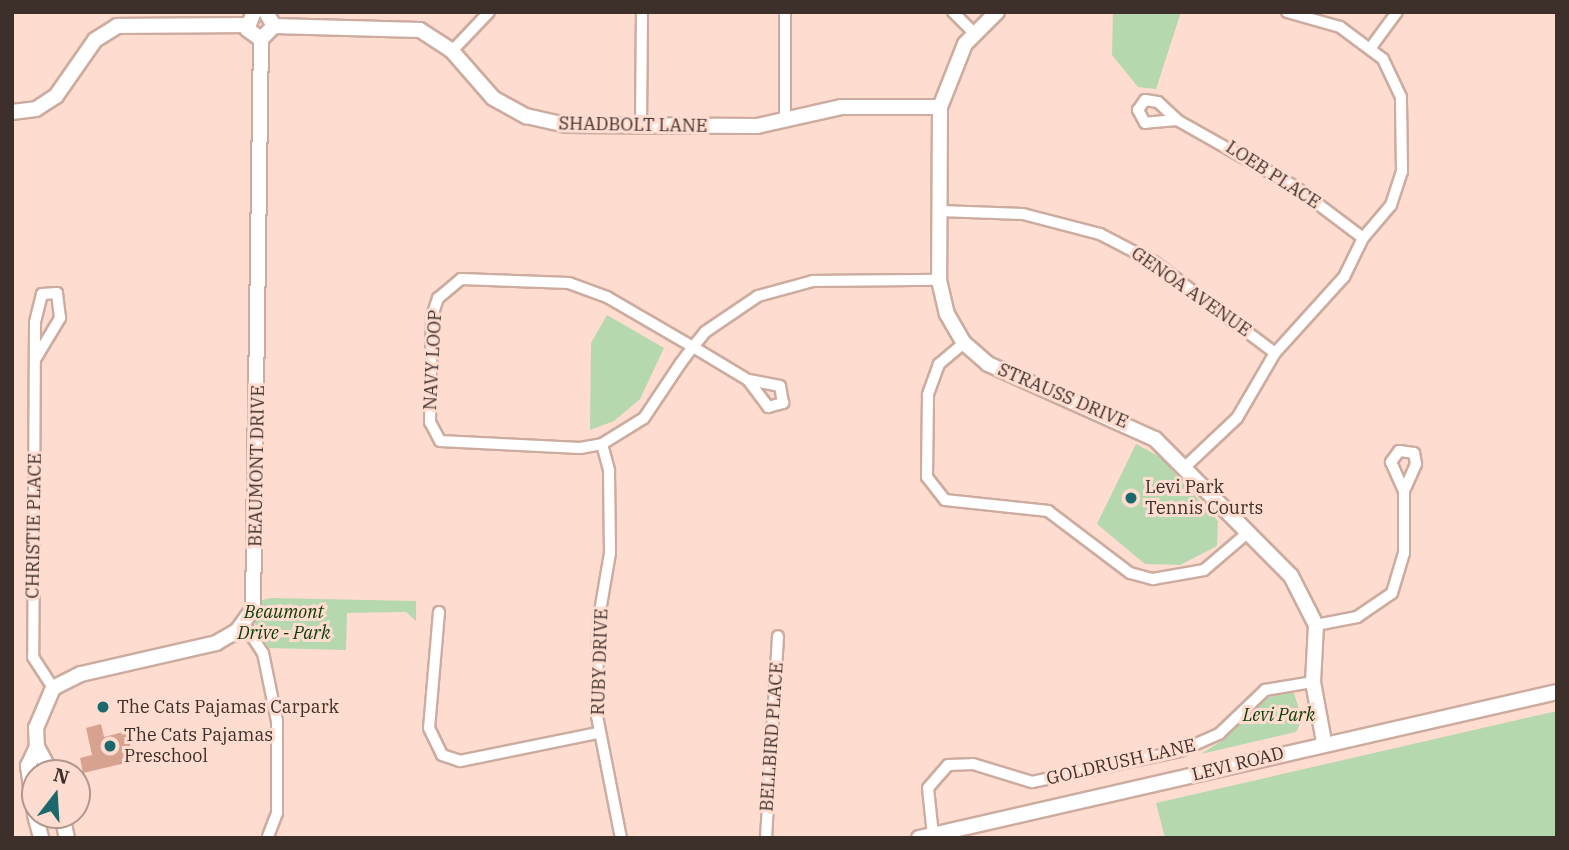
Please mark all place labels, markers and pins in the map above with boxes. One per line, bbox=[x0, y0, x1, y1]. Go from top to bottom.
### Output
place label: Levi Park Tennis Courts bbox=[1145, 477, 1263, 520]
marker: Levi Park Tennis Courts bbox=[1123, 490, 1139, 506]
place label: The Cats Pajamas Carpark bbox=[117, 696, 339, 718]
marker: The Cats Pajamas Carpark bbox=[95, 699, 111, 715]
place label: The Cats Pajamas Preschool bbox=[124, 725, 273, 768]
marker: The Cats Pajamas Preschool bbox=[102, 738, 118, 754]

